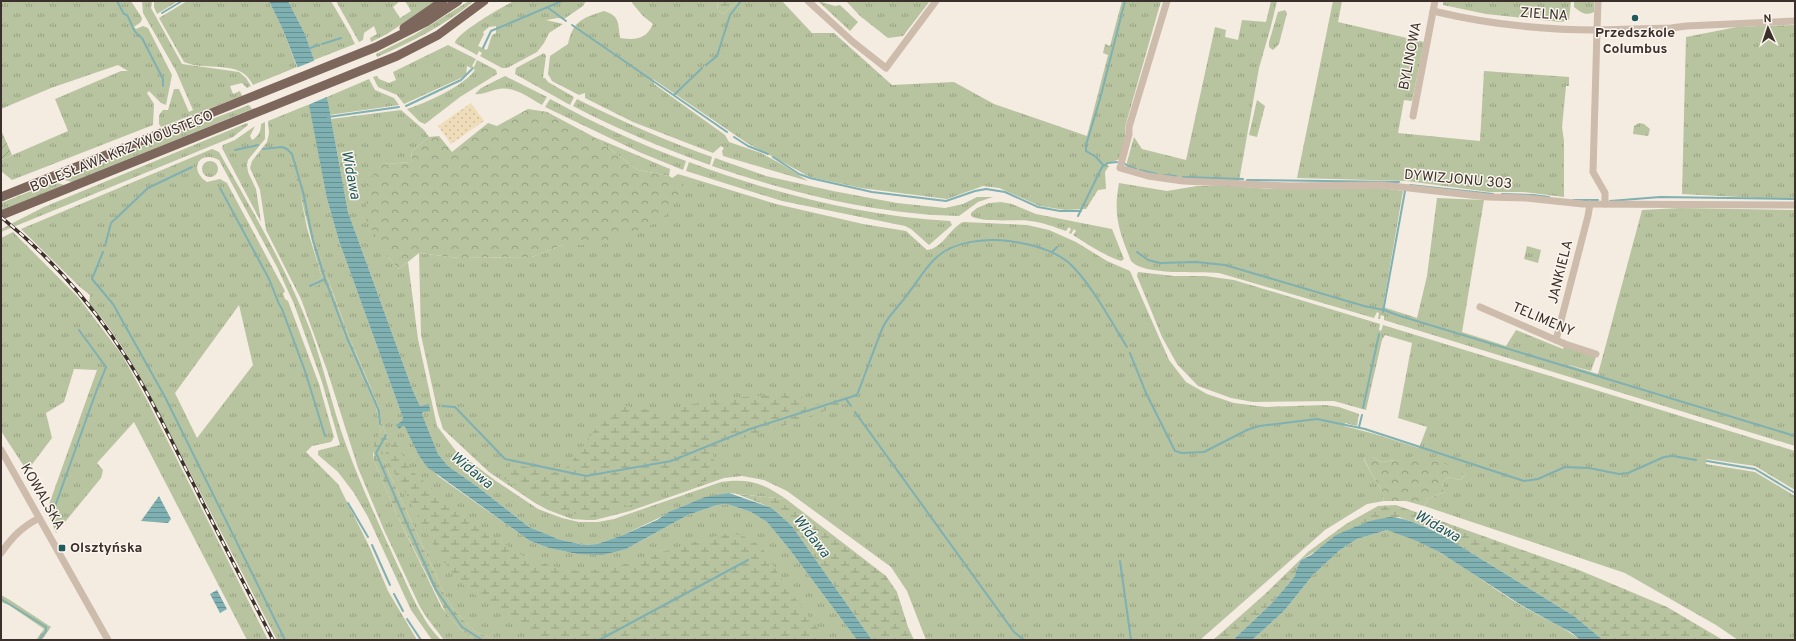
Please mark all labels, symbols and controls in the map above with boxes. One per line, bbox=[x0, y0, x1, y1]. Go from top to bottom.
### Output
street label: ZIELNA bbox=[1519, 5, 1569, 25]
north arrow bbox=[1748, 8, 1788, 48]
text: N bbox=[1763, 12, 1772, 26]
marker: Przedszkole Columbus bbox=[1630, 13, 1640, 23]
street label: BYLINOWA bbox=[1396, 20, 1426, 92]
place label: Przedszkole Columbus bbox=[1595, 25, 1675, 58]
street label: BOLESŁAWA KRZYWOUSTEGO bbox=[28, 107, 216, 197]
water label: Widawa bbox=[336, 149, 364, 201]
street label: DYWIZJONU 303 bbox=[1403, 167, 1513, 193]
street label: JANKIELA bbox=[1545, 238, 1577, 306]
street label: TELIMENY bbox=[1509, 299, 1577, 341]
water label: Widawa bbox=[446, 448, 496, 494]
street label: KOWALSKA bbox=[16, 461, 68, 533]
water label: Widawa bbox=[1411, 507, 1463, 547]
water label: Widawa bbox=[788, 512, 834, 562]
place label: Olsztyńska bbox=[70, 540, 142, 557]
marker: Olsztyńska bbox=[57, 543, 67, 553]

